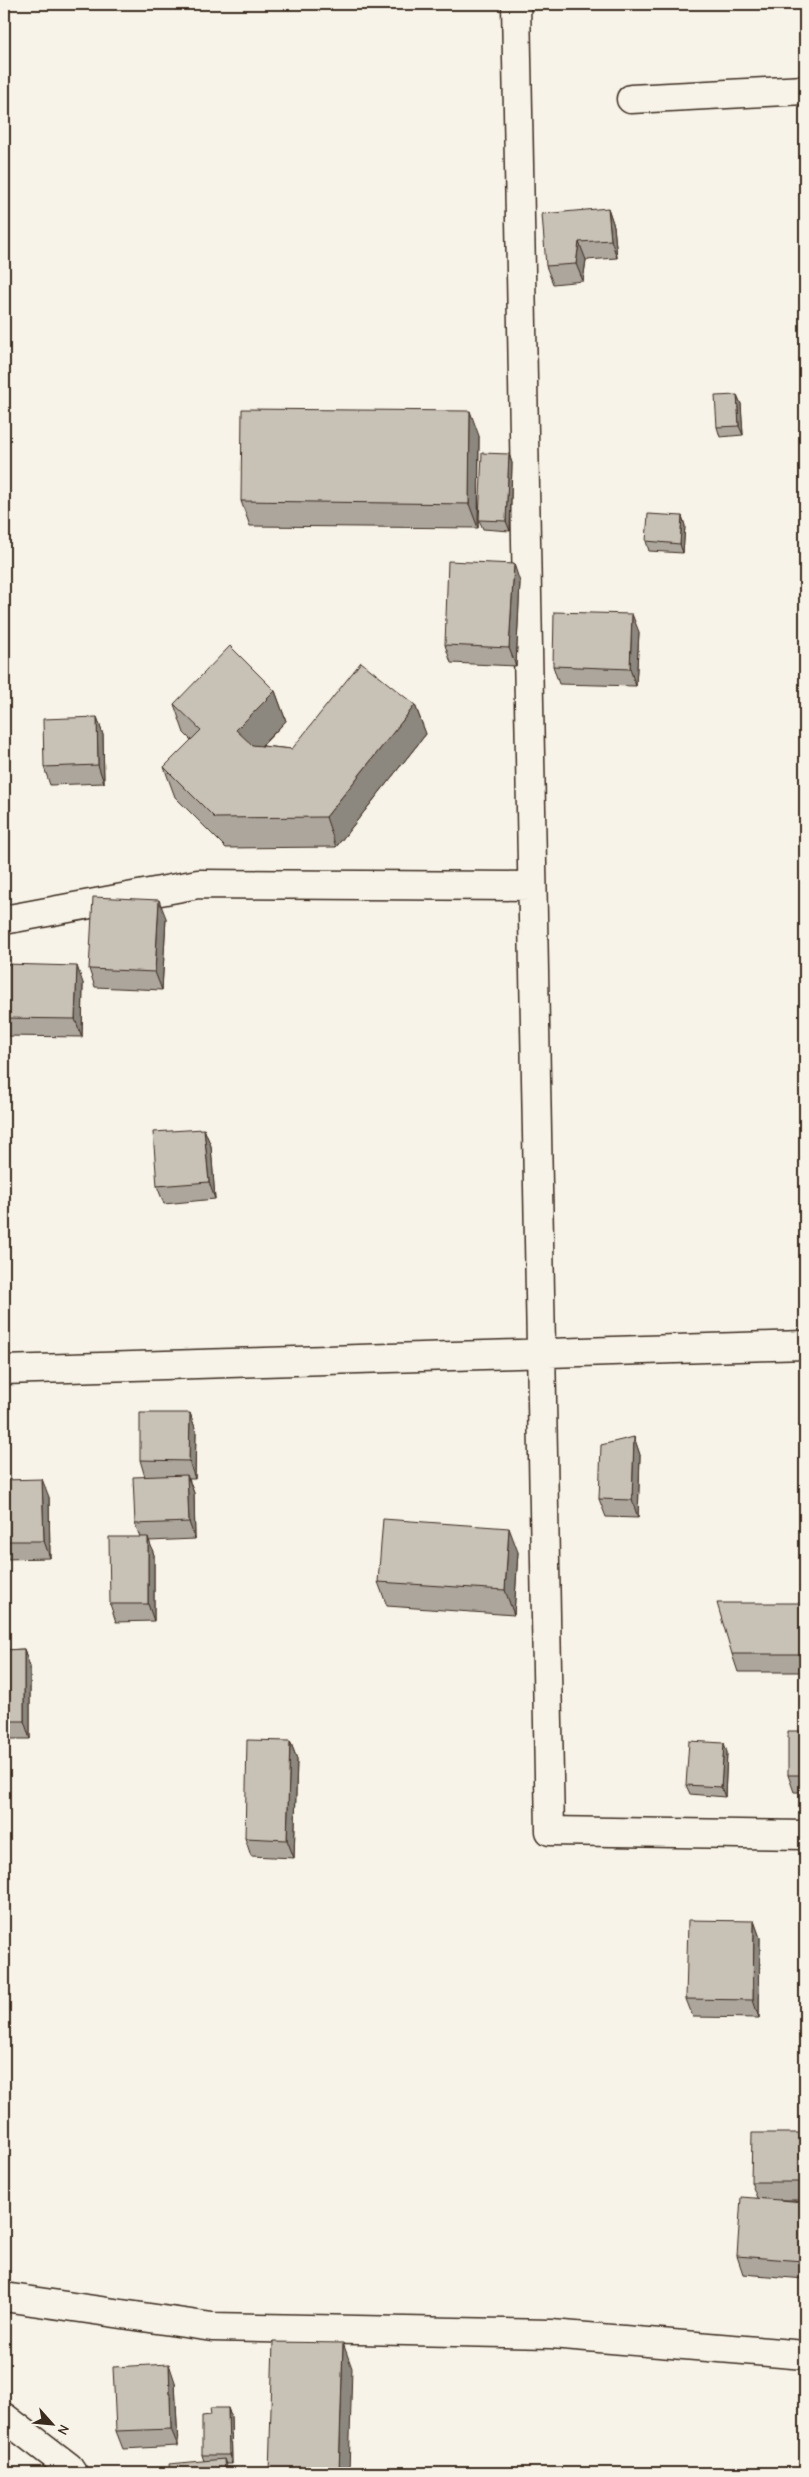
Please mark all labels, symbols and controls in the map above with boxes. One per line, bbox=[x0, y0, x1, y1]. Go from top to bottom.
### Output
north arrow bbox=[28, 2400, 78, 2450]
text: N bbox=[53, 2422, 73, 2438]

